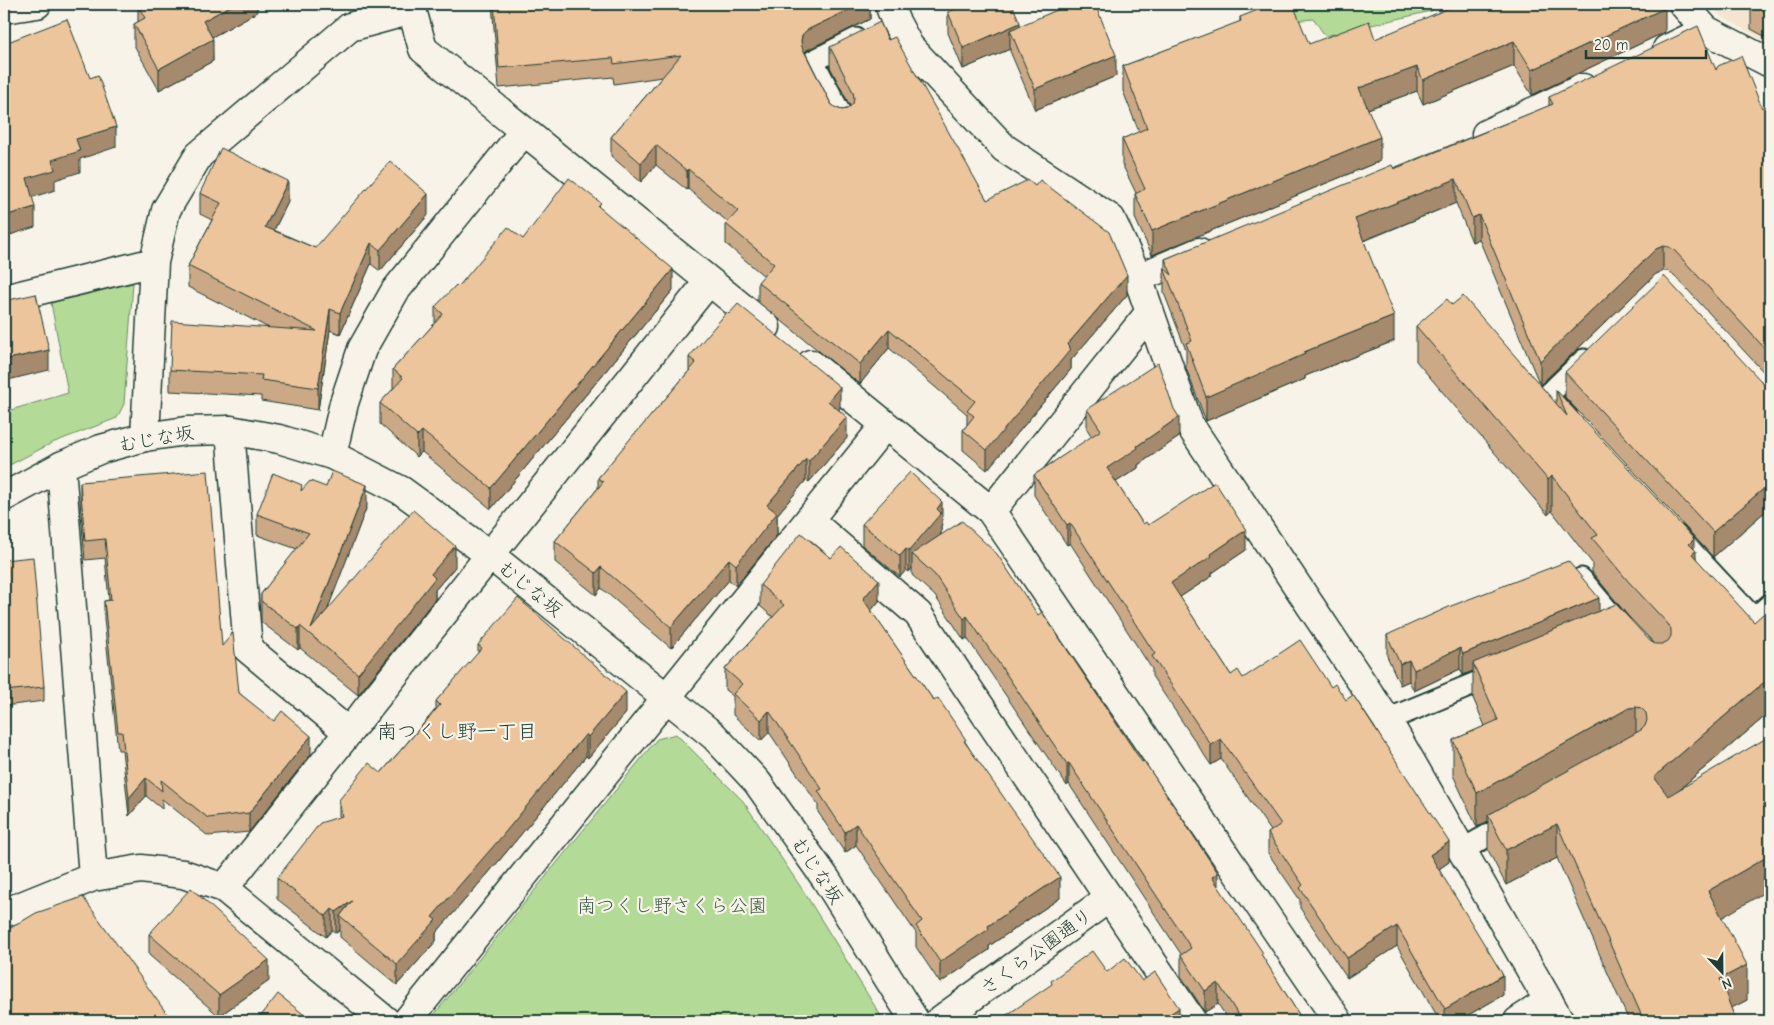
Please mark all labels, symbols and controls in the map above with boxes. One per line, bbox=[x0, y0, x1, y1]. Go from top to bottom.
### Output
scale bar bbox=[1586, 28, 1706, 60]
text: 20 m bbox=[1594, 36, 1628, 54]
street label: むじな坂 bbox=[117, 422, 196, 456]
street label: むじな坂 bbox=[494, 556, 567, 621]
district label: 南つくし野一丁目 bbox=[377, 720, 537, 743]
street label: むじな坂 bbox=[787, 833, 848, 908]
park label: 南つくし野さくら公園 bbox=[577, 895, 767, 917]
street label: さくら公園通り bbox=[976, 904, 1097, 1000]
north arrow bbox=[1696, 948, 1746, 998]
text: N bbox=[1719, 974, 1734, 993]

